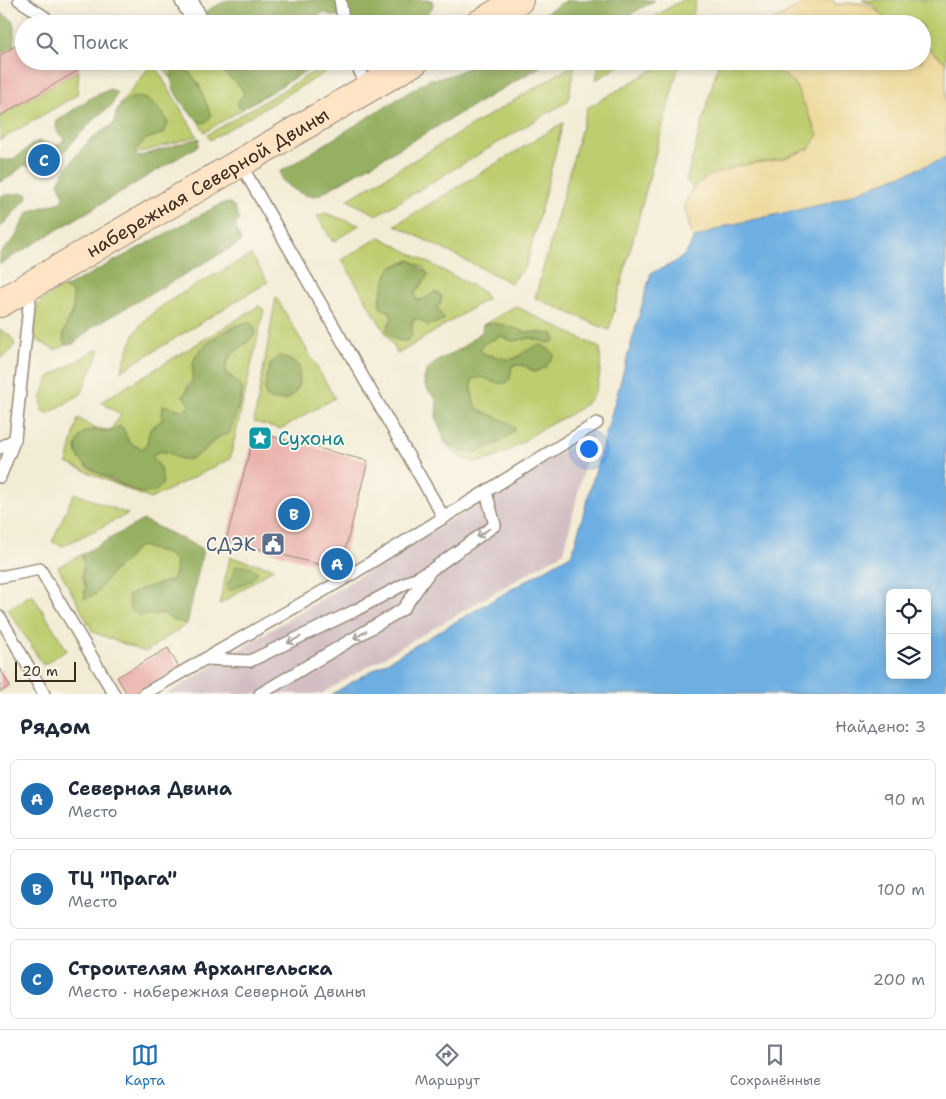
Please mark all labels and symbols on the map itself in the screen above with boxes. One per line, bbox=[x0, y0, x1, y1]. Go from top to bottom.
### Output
street label: набережная Северной Двины bbox=[81, 102, 333, 263]
pin: C bbox=[28, 141, 60, 179]
place icon: Сухона bbox=[247, 425, 273, 451]
place label: Сухона bbox=[278, 426, 344, 451]
your location bbox=[576, 436, 602, 462]
pin: B bbox=[278, 495, 310, 533]
one-way arrow bbox=[477, 528, 490, 539]
public building icon: СДЭК bbox=[260, 531, 286, 557]
place label: СДЭК bbox=[206, 532, 256, 557]
pin: A bbox=[321, 545, 353, 583]
one-way arrow bbox=[353, 631, 367, 641]
one-way arrow bbox=[287, 636, 302, 645]
scale bar bbox=[15, 659, 76, 682]

